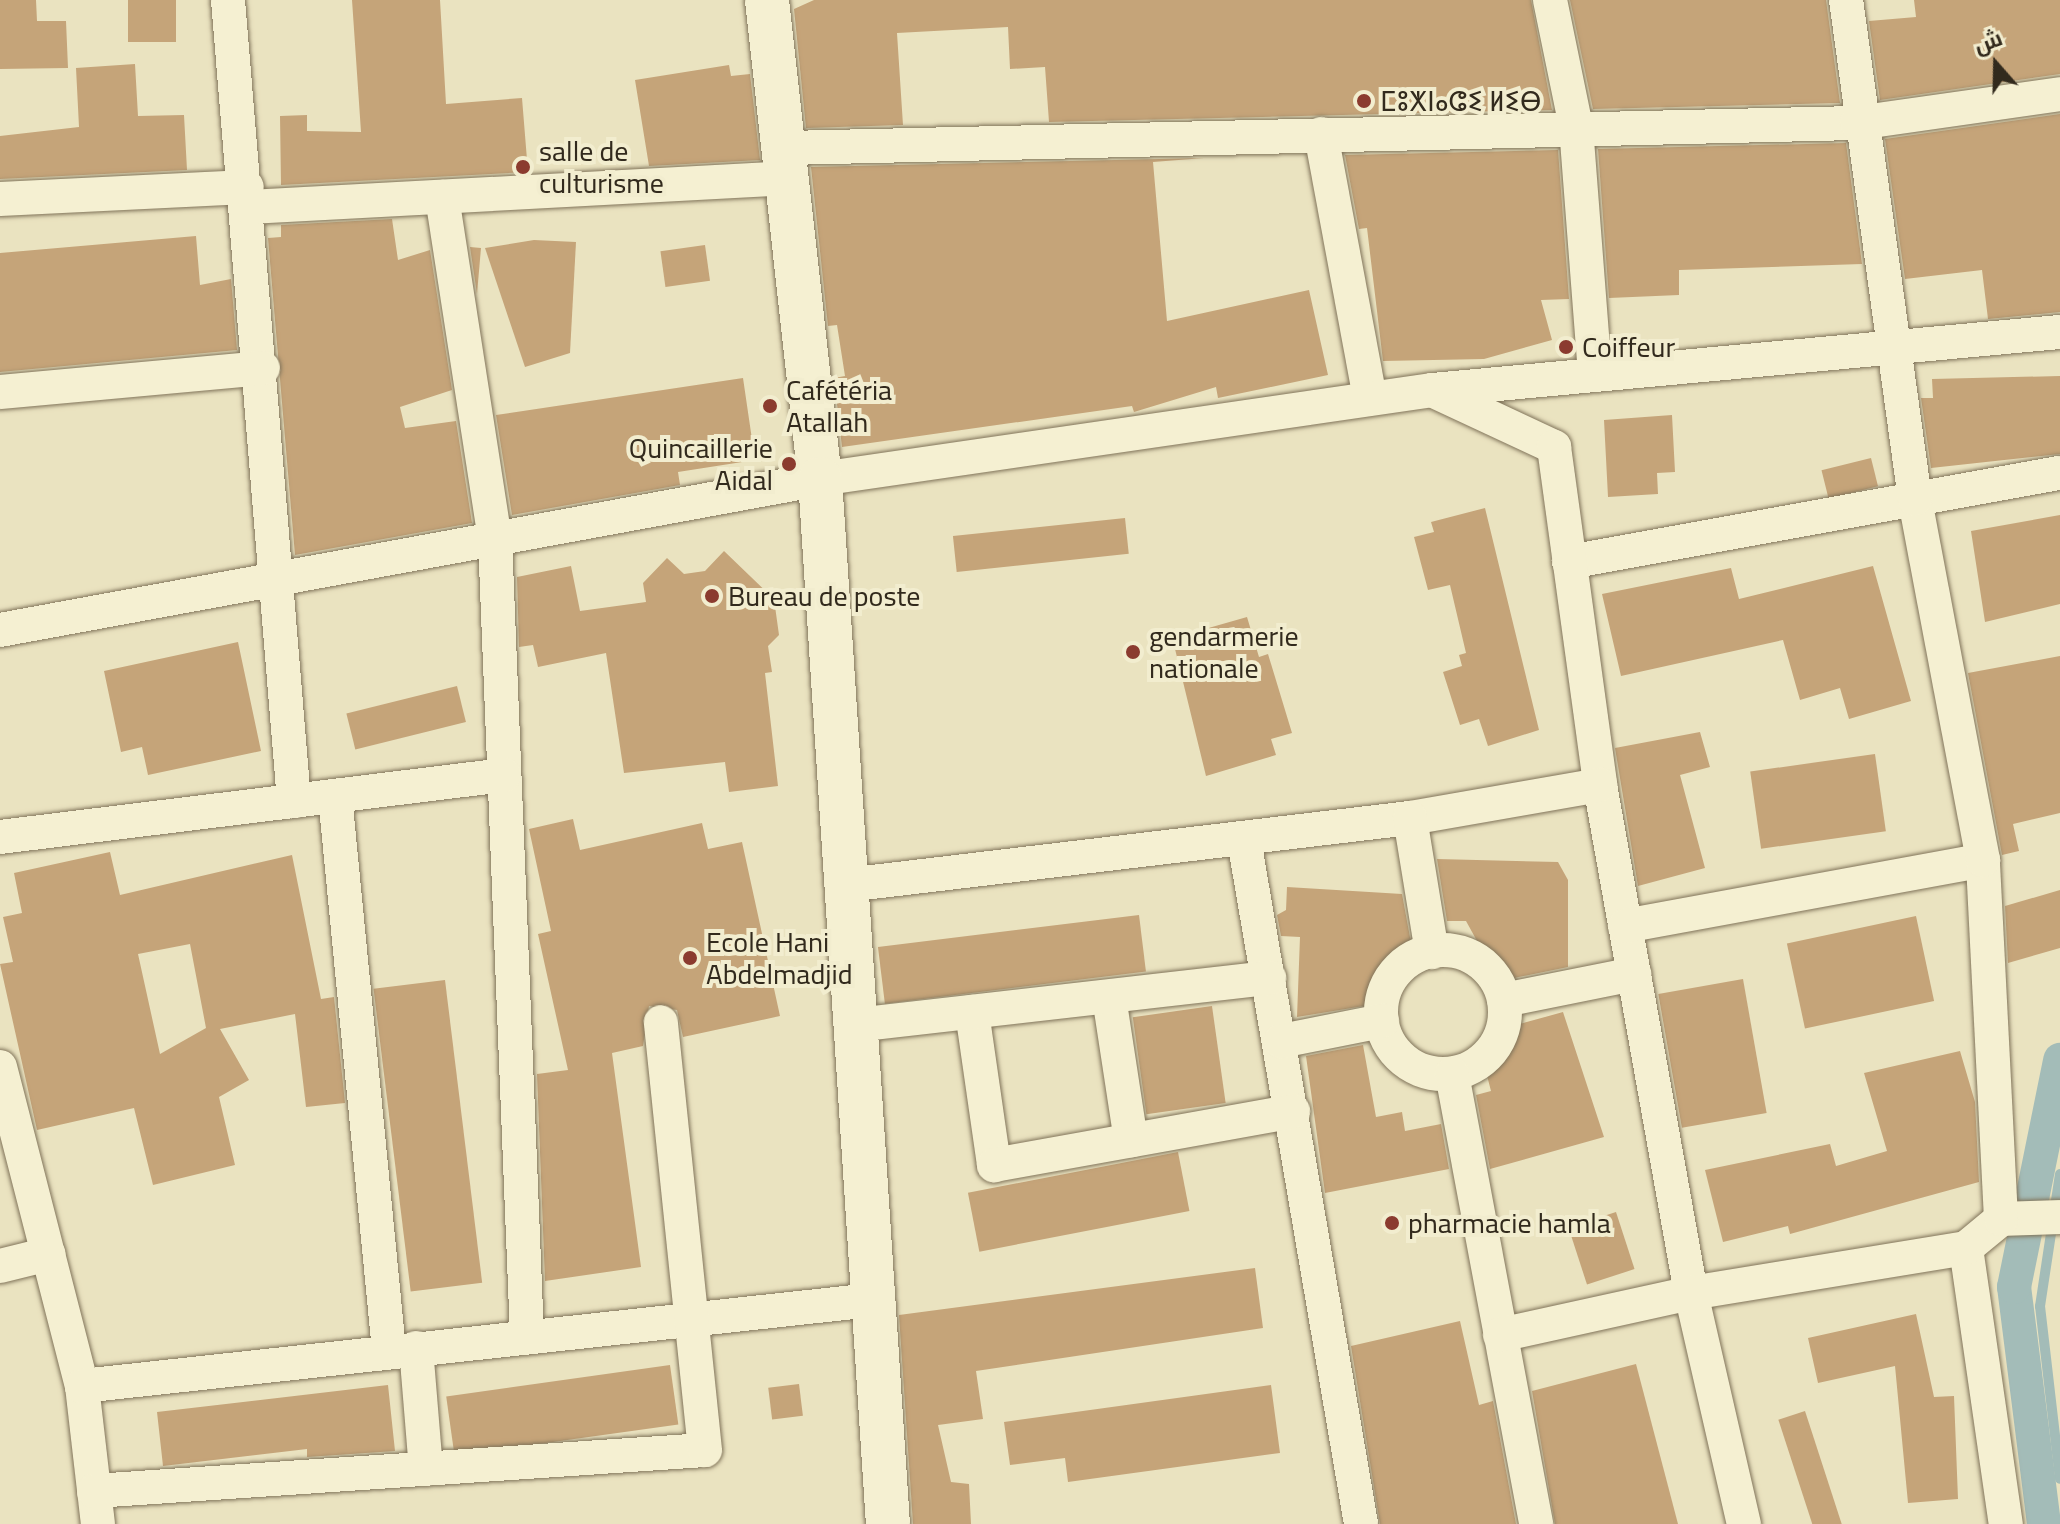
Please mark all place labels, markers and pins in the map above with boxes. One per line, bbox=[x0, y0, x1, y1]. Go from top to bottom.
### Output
place label: ⵎⵓⵅⵏⴰⵛⵉ ⵍⵉⴱ bbox=[1380, 84, 1541, 118]
marker: ⵎⵓⵅⵏⴰⵛⵉ ⵍⵉⴱ bbox=[1355, 92, 1373, 110]
place label: salle de culturisme bbox=[539, 134, 664, 200]
marker: salle de culturisme bbox=[514, 158, 532, 176]
place label: Coiffeur bbox=[1582, 330, 1675, 364]
marker: Coiffeur bbox=[1557, 338, 1575, 356]
place label: Cafétéria Atallah bbox=[786, 373, 892, 439]
marker: Cafétéria Atallah bbox=[761, 397, 779, 415]
place label: Quincaillerie Aidal bbox=[629, 431, 773, 497]
marker: Quincaillerie Aidal bbox=[780, 455, 798, 473]
place label: Bureau de poste bbox=[728, 579, 920, 613]
marker: Bureau de poste bbox=[703, 587, 721, 605]
place label: gendarmerie nationale bbox=[1149, 619, 1299, 685]
marker: gendarmerie nationale bbox=[1124, 643, 1142, 661]
place label: Ecole Hani Abdelmadjid bbox=[706, 925, 852, 991]
marker: Ecole Hani Abdelmadjid bbox=[681, 949, 699, 967]
place label: pharmacie hamla bbox=[1408, 1206, 1611, 1240]
marker: pharmacie hamla bbox=[1383, 1214, 1401, 1232]

